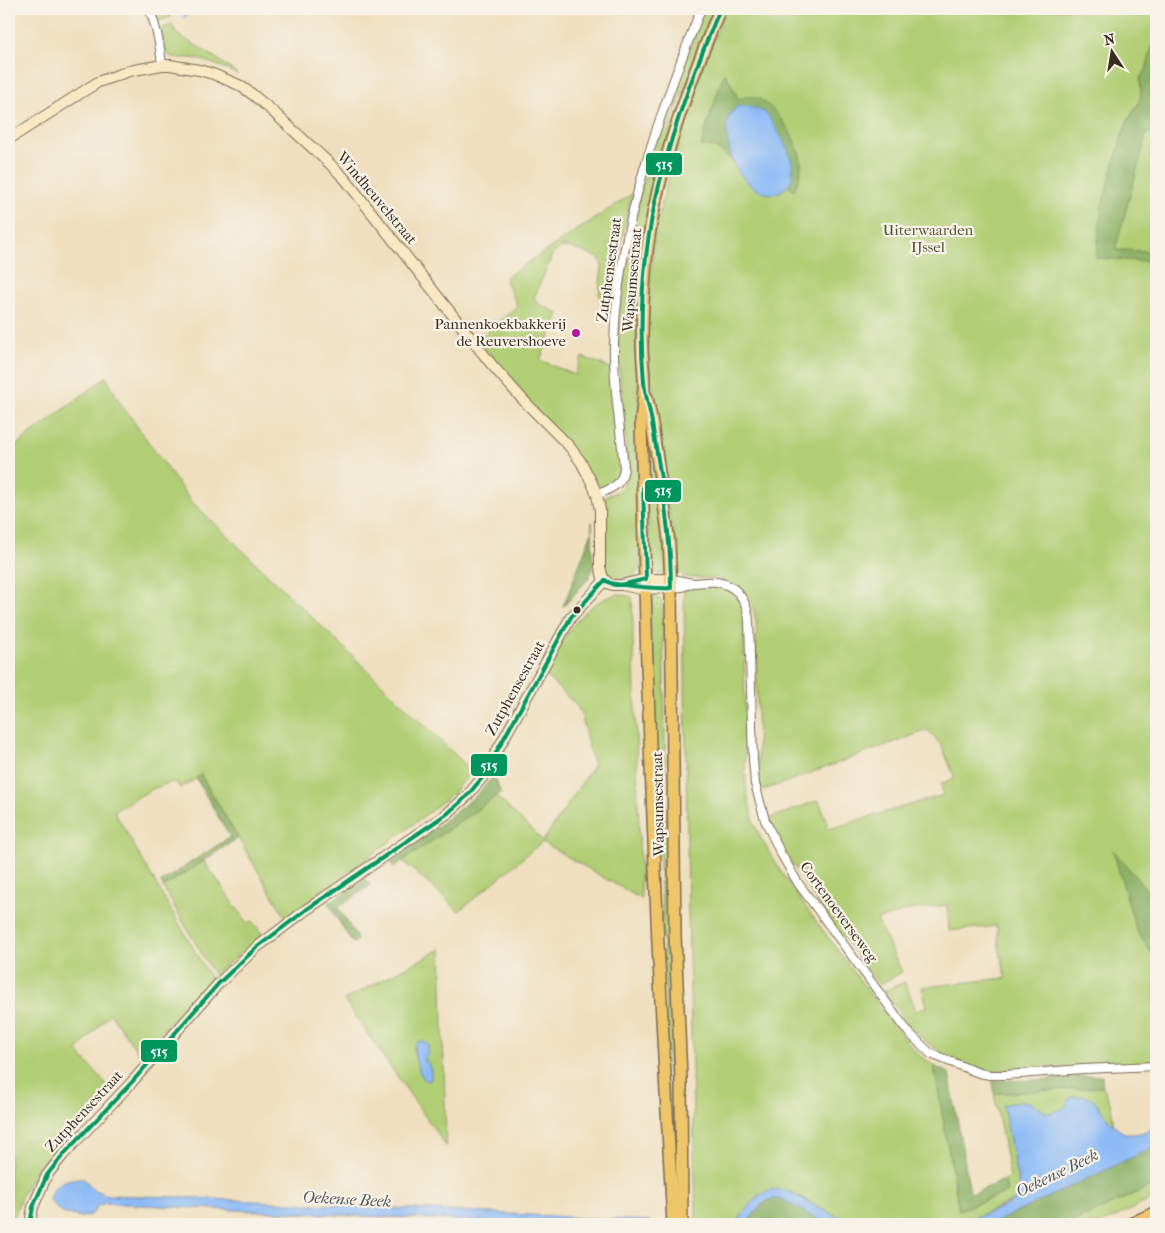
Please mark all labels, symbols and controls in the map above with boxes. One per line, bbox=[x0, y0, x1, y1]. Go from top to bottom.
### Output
north arrow bbox=[1088, 28, 1138, 78]
text: N bbox=[1102, 30, 1117, 49]
street label: Windheuvelstraat bbox=[332, 147, 421, 248]
line badge: 515 bbox=[645, 152, 683, 176]
text: 515 bbox=[655, 156, 673, 173]
street label: Zutphensestraat bbox=[593, 216, 625, 324]
park label: Uiterwaarden IJssel bbox=[883, 221, 974, 256]
street label: Wapsumsestraat bbox=[618, 226, 646, 334]
place label: Pannenkoekbakkerij de Reuvershoeve bbox=[435, 315, 567, 350]
marker: Pannenkoekbakkerij de Reuvershoeve bbox=[570, 327, 582, 339]
line badge: 515 bbox=[644, 479, 682, 503]
text: 515 bbox=[654, 482, 672, 499]
unlabelled marker bbox=[572, 605, 582, 615]
street label: Zutphensestraat bbox=[481, 637, 549, 739]
street label: Wapsumsestraat bbox=[648, 751, 668, 858]
line badge: 515 bbox=[470, 753, 508, 777]
text: 515 bbox=[480, 757, 498, 774]
street label: Cortenoeverseweg bbox=[796, 858, 882, 967]
line badge: 515 bbox=[140, 1039, 178, 1063]
text: 515 bbox=[150, 1043, 168, 1060]
street label: Zutphensestraat bbox=[41, 1066, 127, 1156]
water label: Oekense Beek bbox=[1013, 1145, 1101, 1201]
water label: Oekense Beek bbox=[302, 1187, 392, 1211]

